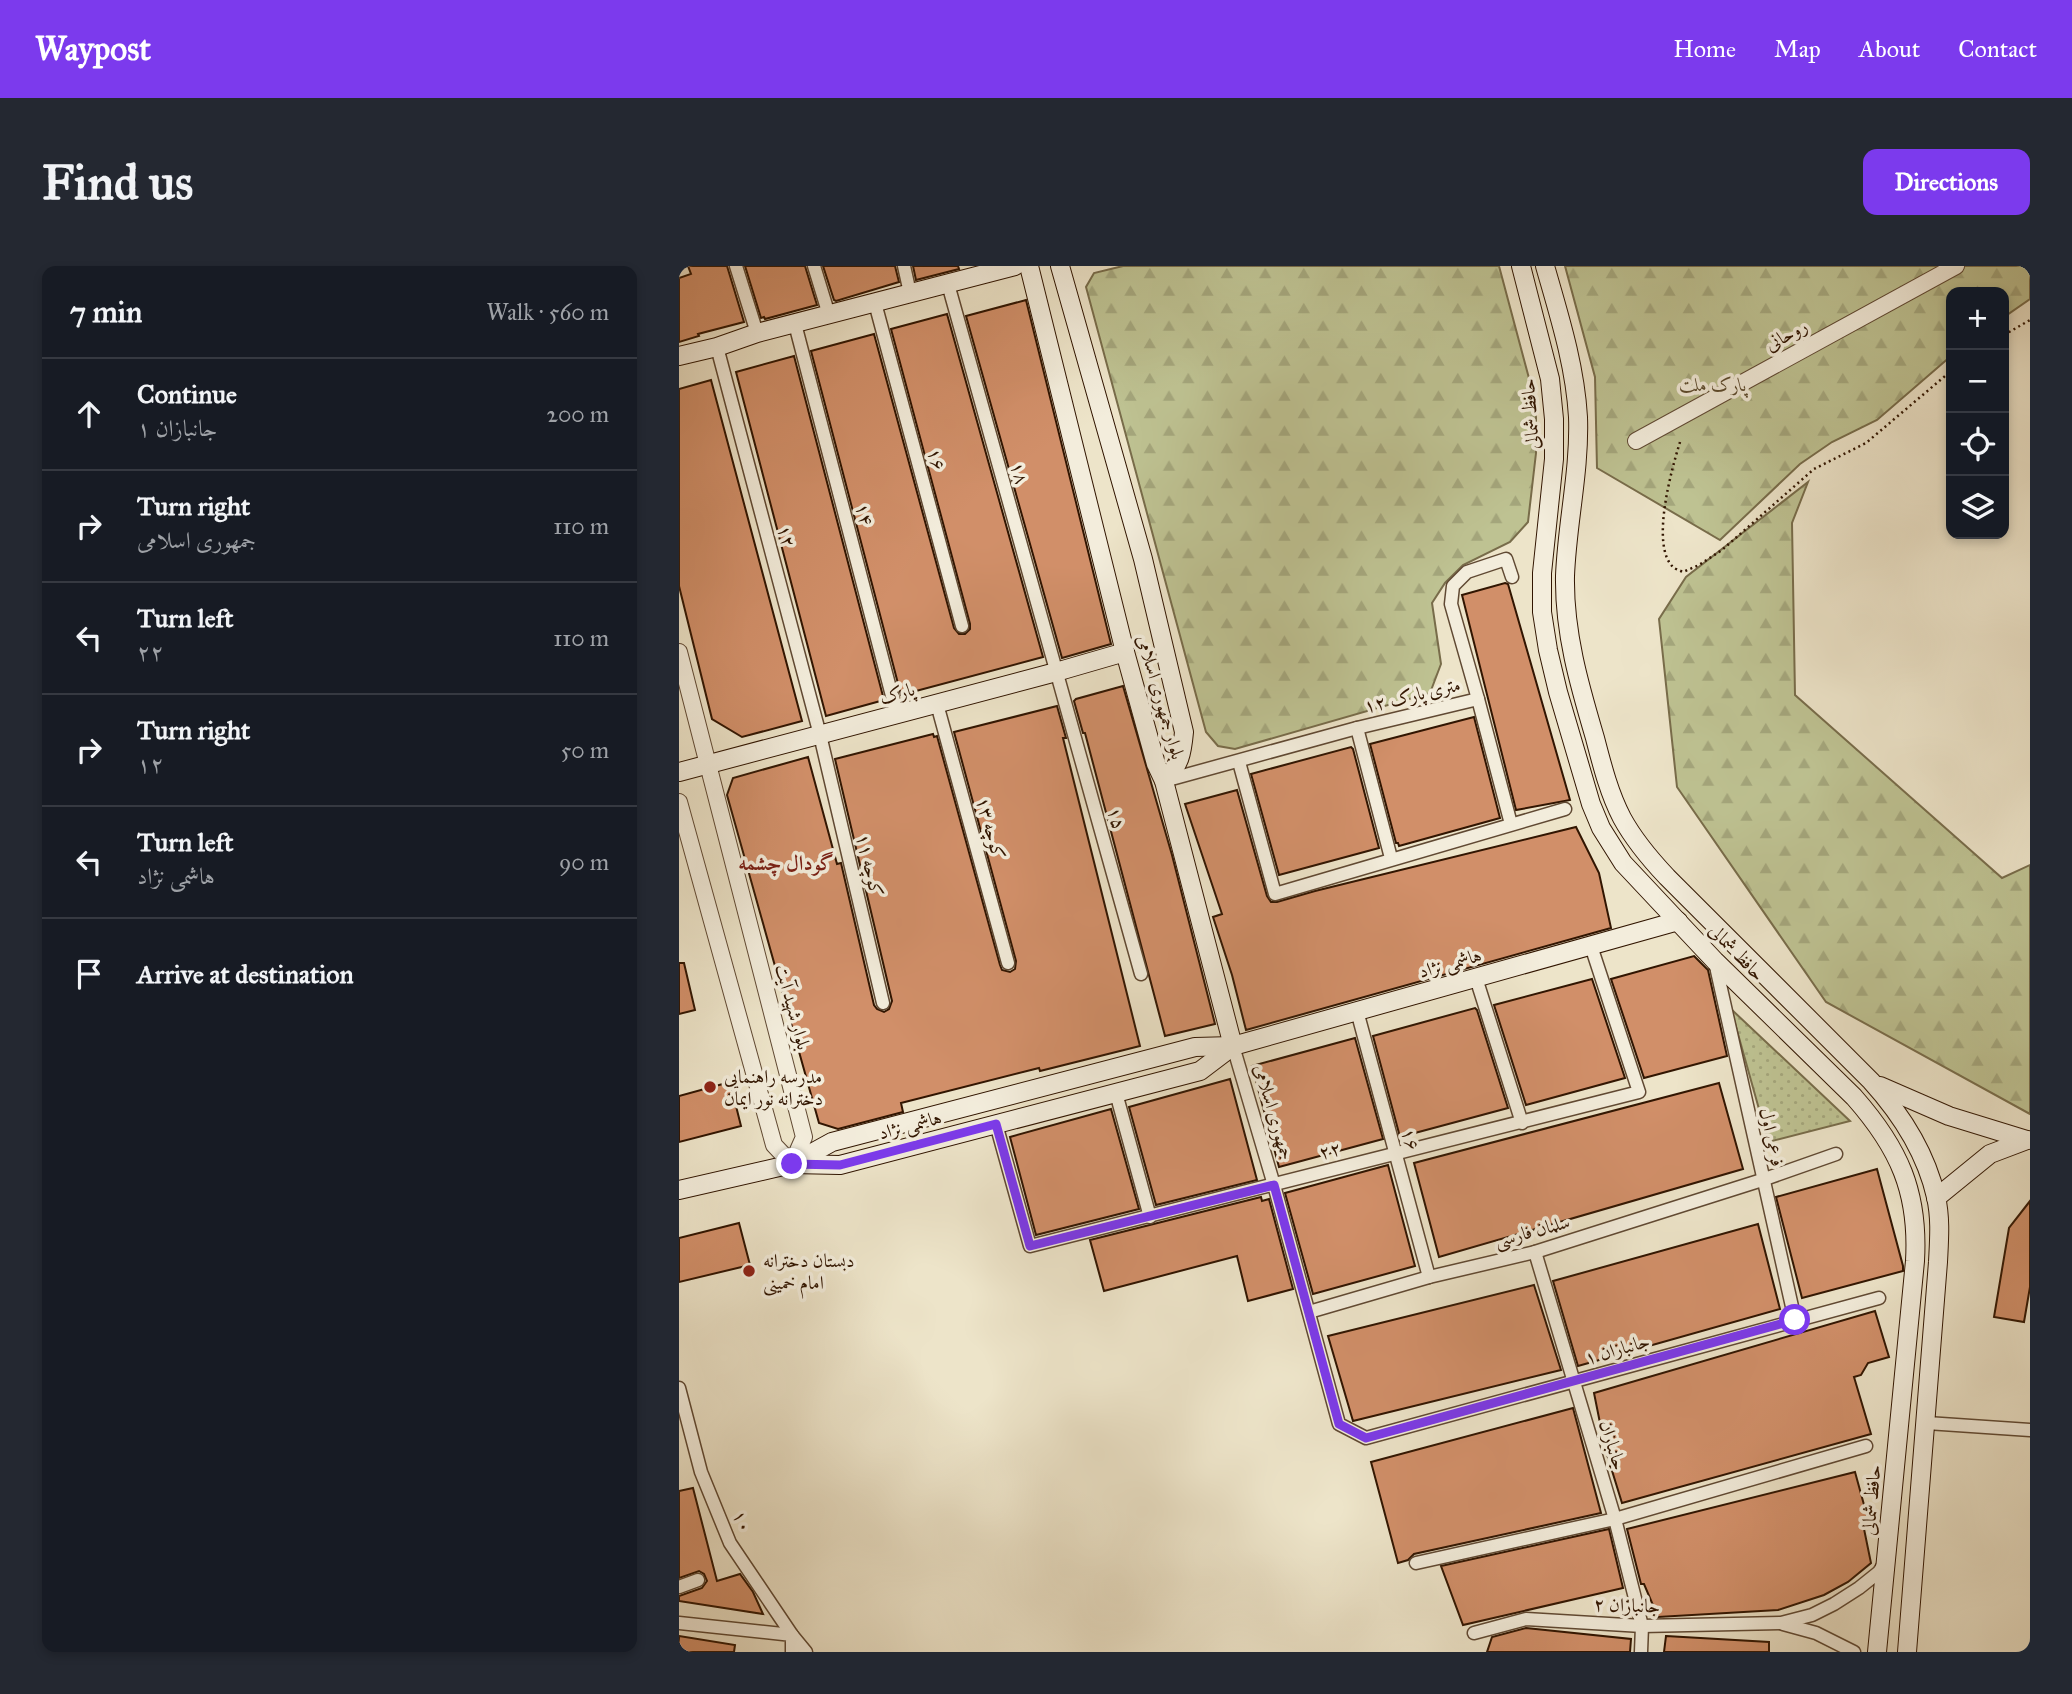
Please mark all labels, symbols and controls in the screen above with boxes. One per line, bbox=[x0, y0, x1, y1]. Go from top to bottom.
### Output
text: Waypost bbox=[35, 29, 151, 69]
text: Home bbox=[1673, 34, 1736, 64]
text: Map bbox=[1774, 34, 1821, 64]
text: About bbox=[1859, 34, 1920, 64]
text: Contact bbox=[1958, 34, 2037, 64]
button: Directions bbox=[1863, 149, 2030, 215]
text: Find us bbox=[42, 153, 193, 212]
map controls bbox=[1946, 287, 2009, 539]
button: + bbox=[1946, 287, 2009, 350]
text: 7 min bbox=[70, 294, 142, 330]
text: Walk · 560 m bbox=[487, 298, 609, 326]
street label: روحانی bbox=[1761, 314, 1811, 356]
button: − bbox=[1946, 350, 2009, 413]
park label: پارک ملت bbox=[1679, 373, 1748, 398]
text: Continue bbox=[137, 378, 237, 410]
street label: حافظ شمالی bbox=[1516, 378, 1544, 450]
icon: ahead bbox=[70, 395, 108, 433]
text: 200 m bbox=[547, 400, 609, 428]
button: locate bbox=[1946, 413, 2009, 476]
text: جانبازان ۱ bbox=[137, 414, 217, 442]
street label: ۱۶ bbox=[923, 445, 951, 473]
street label: ۱۸ bbox=[1006, 459, 1034, 487]
button: layers bbox=[1946, 476, 2009, 539]
text: Turn right bbox=[137, 490, 250, 522]
street label: ۱۴ bbox=[851, 500, 879, 528]
icon: right bbox=[70, 507, 108, 545]
text: 110 m bbox=[553, 512, 609, 540]
street label: ۱۲ bbox=[773, 522, 801, 550]
text: جمهوری اسلامی bbox=[137, 526, 256, 554]
text: Turn left bbox=[137, 602, 233, 634]
icon: left bbox=[70, 619, 108, 657]
text: 110 m bbox=[553, 624, 609, 652]
street label: بلوار جمهوری اسلامی bbox=[1131, 632, 1190, 762]
text: ۲۲ bbox=[137, 638, 164, 666]
street label: ۱۲ متری پارک bbox=[1361, 673, 1463, 719]
street label: پارک bbox=[877, 677, 919, 711]
text: Turn right bbox=[137, 714, 250, 746]
icon: right bbox=[70, 731, 108, 769]
text: 50 m bbox=[561, 736, 609, 764]
text: ۱۲ bbox=[137, 750, 164, 778]
street label: کوچه ۱۳ bbox=[970, 794, 1010, 862]
street label: ۱۵ bbox=[1103, 804, 1131, 832]
text: Turn left bbox=[137, 826, 233, 858]
street label: کوچه ۱۱ bbox=[850, 831, 888, 899]
icon: left bbox=[70, 843, 108, 881]
text: 90 m bbox=[559, 848, 609, 876]
district label: گودال چشمه bbox=[738, 850, 834, 877]
text: هاشمی نژاد bbox=[137, 862, 215, 890]
street label: حافظ شمالی bbox=[1704, 918, 1770, 986]
street label: هاشمی نژاد bbox=[1416, 943, 1485, 985]
icon: arrive bbox=[70, 955, 108, 993]
text: Arrive at destination bbox=[137, 958, 354, 990]
street label: بلوار شهید آیت bbox=[770, 962, 815, 1053]
street label: جمهوری اسلامی bbox=[1248, 1062, 1299, 1163]
place label: مدرسه راهنمایی دخترانه نور ایمان bbox=[724, 1065, 823, 1111]
marker: مدرسه راهنمایی دخترانه نور ایمان bbox=[702, 1079, 718, 1095]
street label: فرعی اول bbox=[1754, 1105, 1789, 1169]
street label: هاشمی نژاد bbox=[876, 1106, 945, 1146]
street label: ۱۶ bbox=[1397, 1125, 1425, 1153]
street label: ۲۲ bbox=[1316, 1136, 1344, 1164]
route end bbox=[776, 1148, 807, 1179]
street label: سلمان فارسی bbox=[1492, 1210, 1573, 1254]
place label: دبستان دخترانه امام خمینی bbox=[763, 1249, 854, 1299]
marker: دبستان دخترانه امام خمینی bbox=[741, 1263, 757, 1279]
route start bbox=[1779, 1304, 1810, 1335]
street label: جانبازان ۱ bbox=[1582, 1329, 1652, 1369]
street label: جانبازان bbox=[1595, 1417, 1631, 1473]
street label: حافظ شمالی bbox=[1856, 1464, 1886, 1536]
street label: ۱۰ bbox=[728, 1506, 758, 1536]
street label: جانبازان ۲ bbox=[1593, 1592, 1661, 1618]

